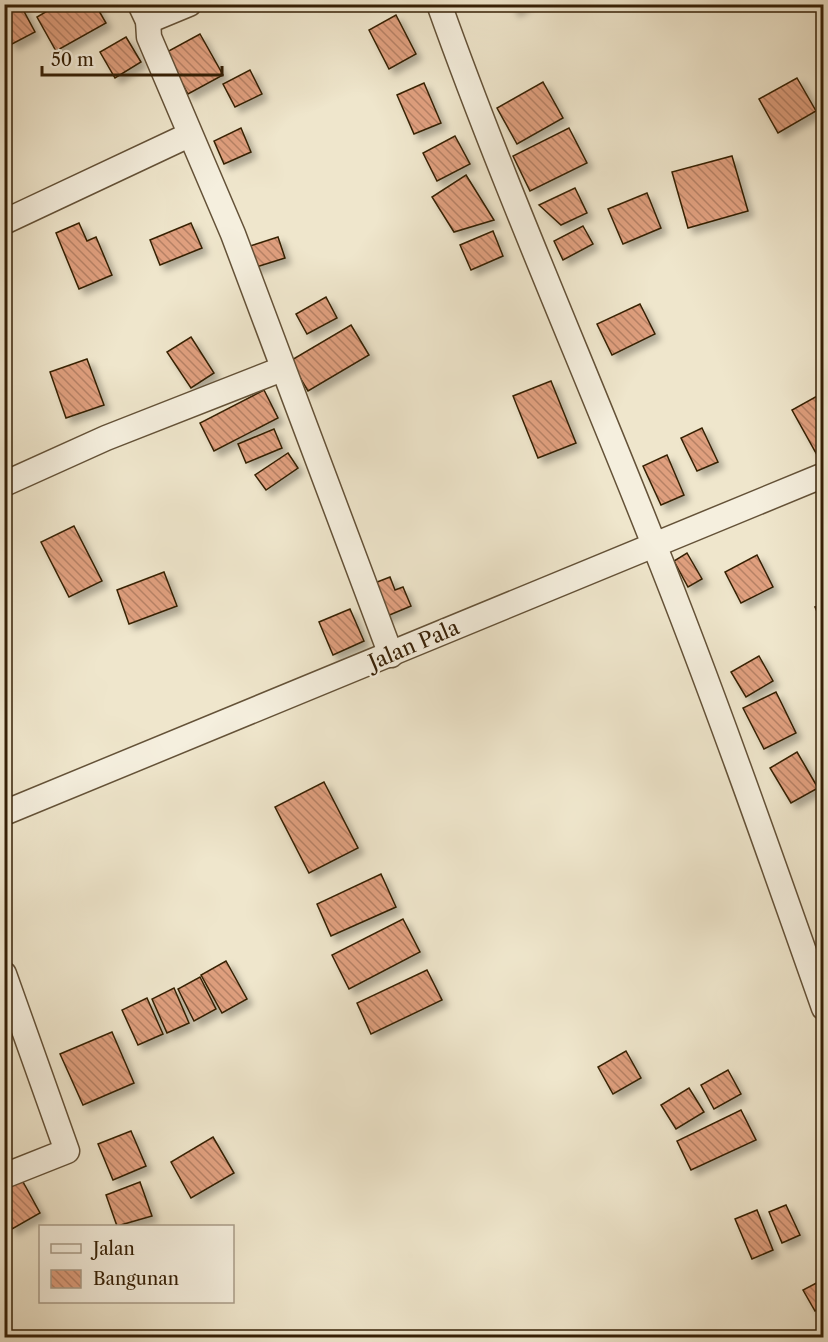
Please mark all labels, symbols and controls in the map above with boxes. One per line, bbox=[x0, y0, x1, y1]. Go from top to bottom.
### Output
scale bar bbox=[42, 39, 222, 77]
text: 50 m bbox=[51, 49, 94, 71]
street label: Jalan Pala bbox=[362, 614, 464, 676]
legend bbox=[39, 1225, 234, 1303]
text: Jalan bbox=[90, 1238, 135, 1260]
text: Bangunan bbox=[93, 1268, 179, 1290]

